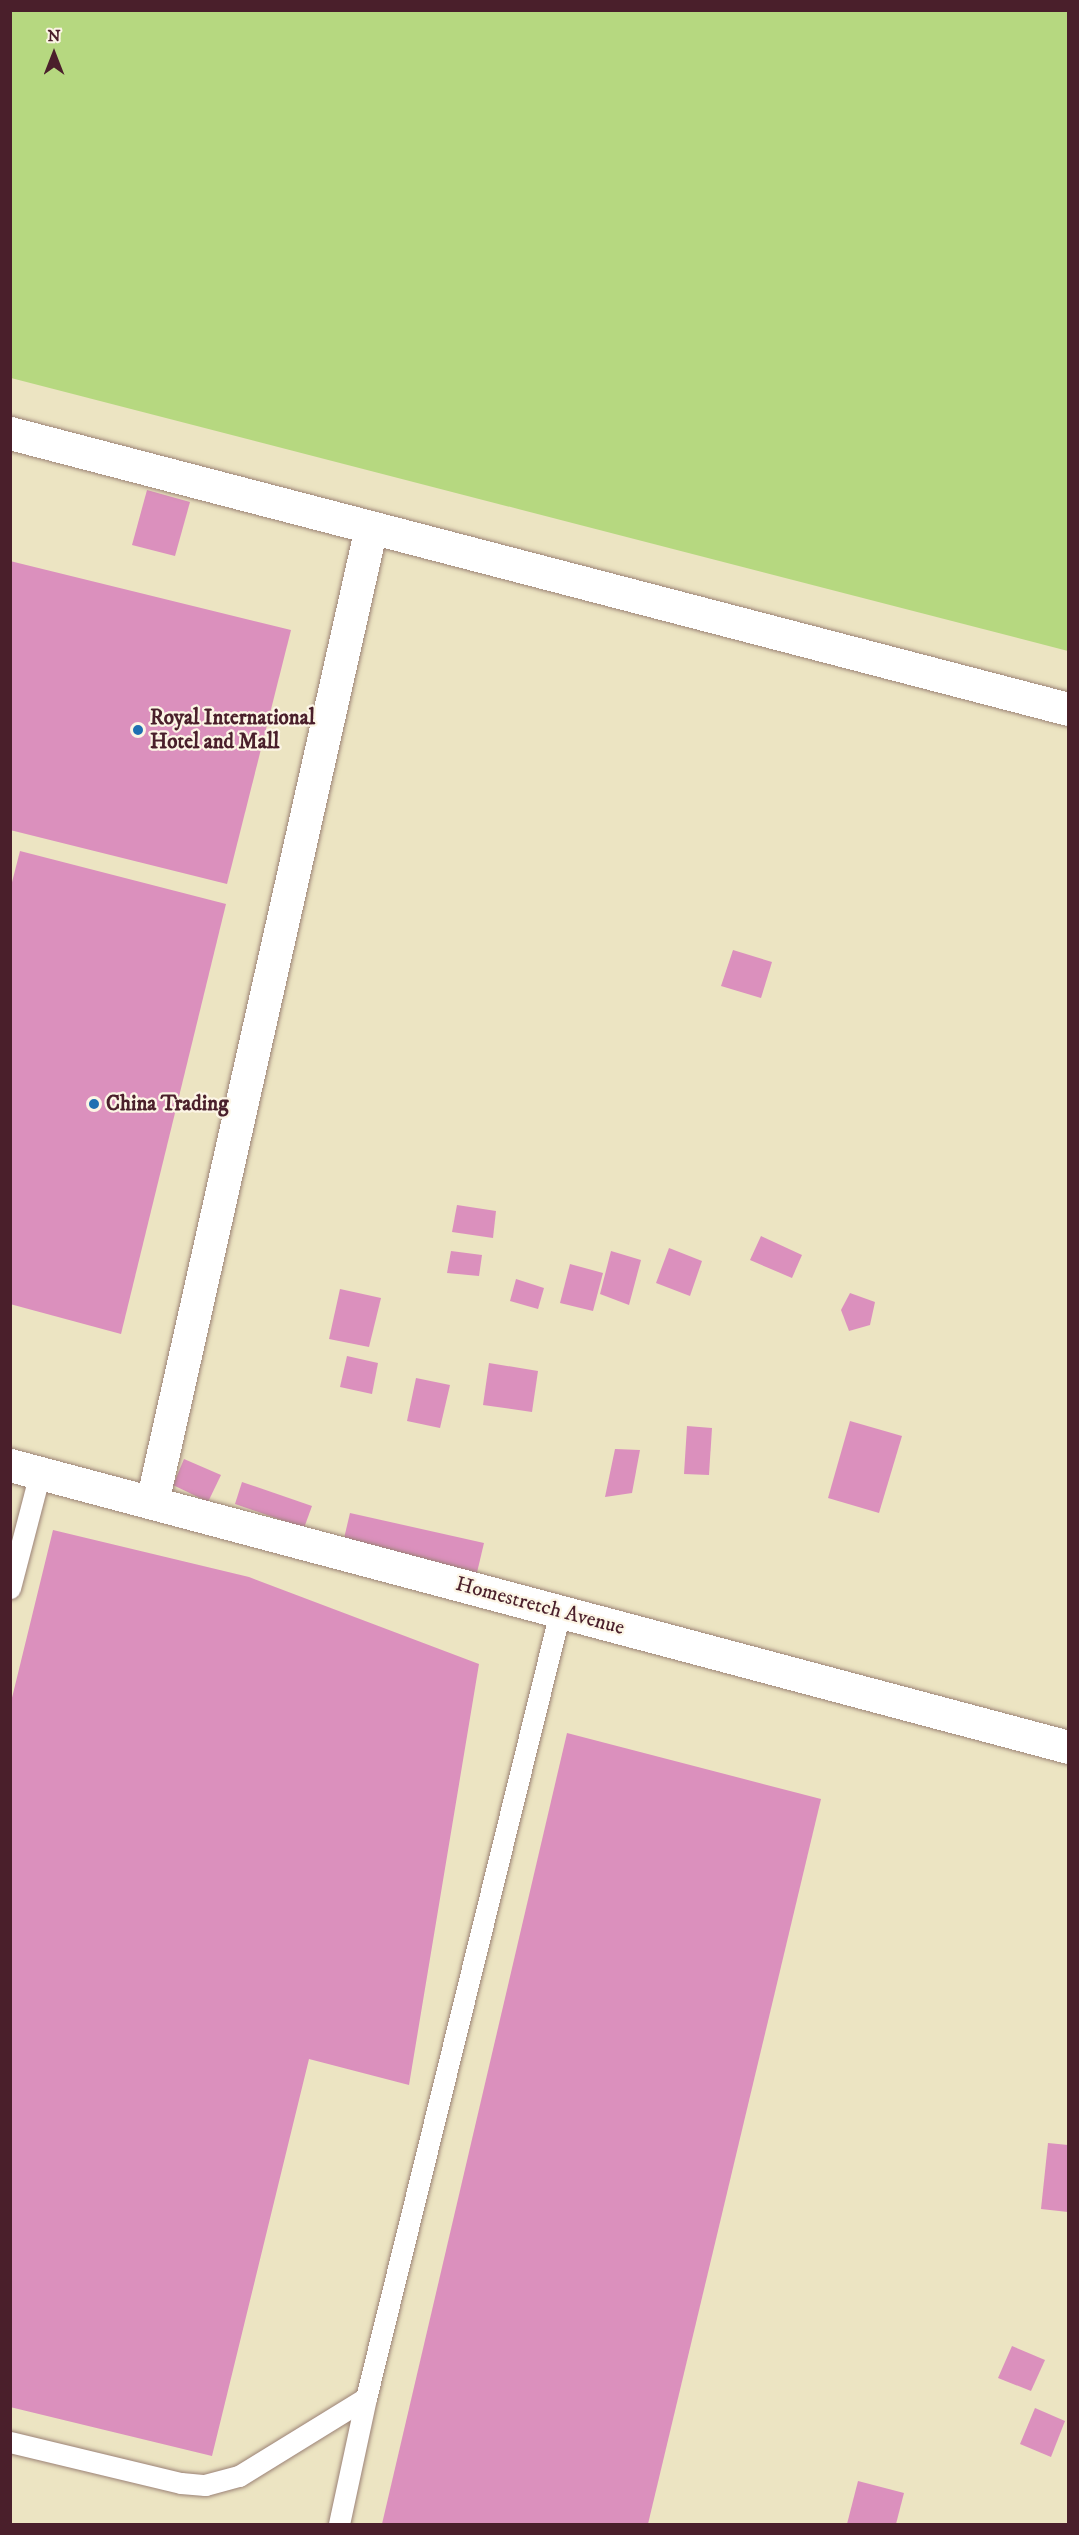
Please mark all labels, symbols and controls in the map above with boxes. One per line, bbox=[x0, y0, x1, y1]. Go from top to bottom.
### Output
north arrow bbox=[24, 24, 84, 84]
text: N bbox=[47, 26, 61, 46]
place label: Royal International Hotel and Mall bbox=[150, 705, 315, 755]
marker: Royal International Hotel and Mall bbox=[131, 723, 145, 737]
place label: China Trading bbox=[106, 1091, 228, 1117]
marker: China Trading bbox=[87, 1097, 101, 1111]
street label: Homestretch Avenue bbox=[453, 1571, 627, 1641]

